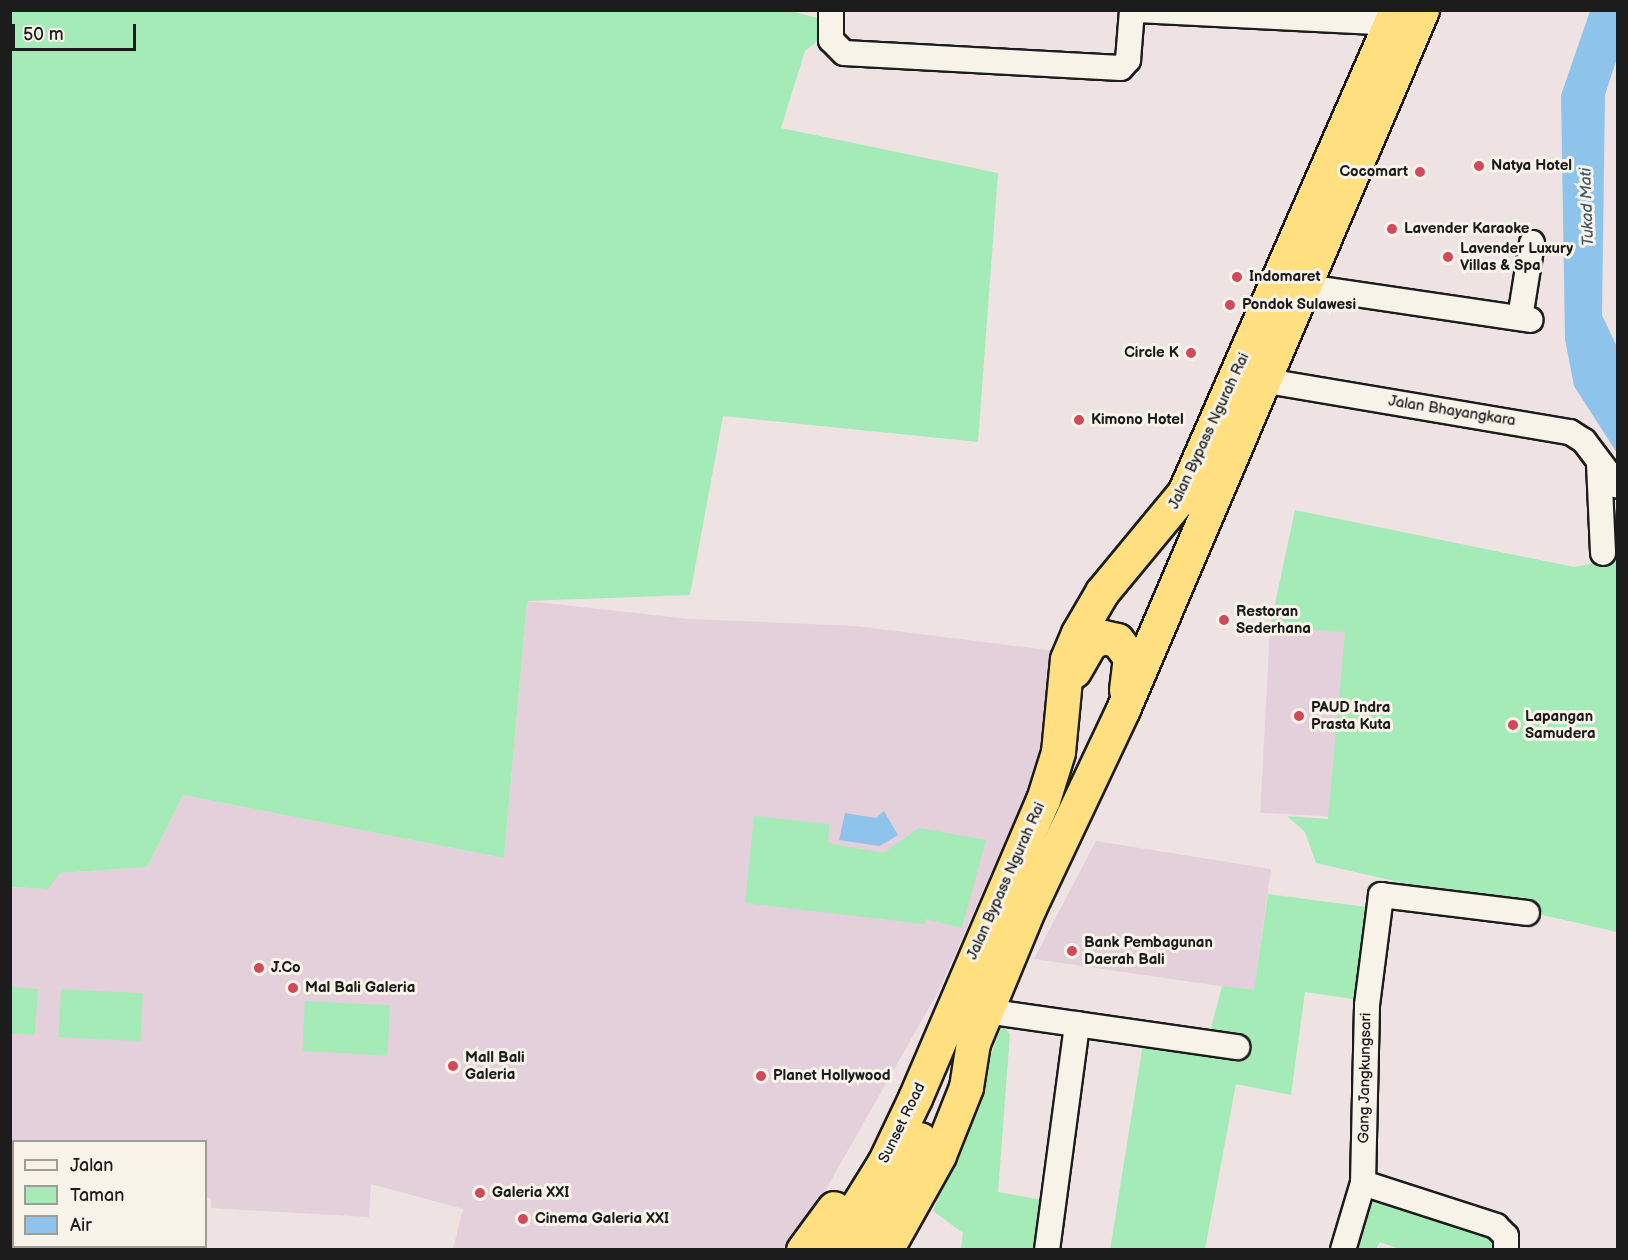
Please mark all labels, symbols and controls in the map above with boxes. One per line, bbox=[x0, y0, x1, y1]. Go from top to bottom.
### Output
scale bar bbox=[15, 12, 140, 50]
text: 50 m bbox=[23, 24, 64, 45]
place label: Natya Hotel bbox=[1491, 157, 1572, 175]
marker: Natya Hotel bbox=[1472, 159, 1486, 173]
place label: Cocomart bbox=[1339, 163, 1408, 181]
marker: Cocomart bbox=[1413, 165, 1427, 179]
water label: Tukad Mati bbox=[1577, 168, 1599, 246]
place label: Lavender Karaoke bbox=[1404, 220, 1529, 238]
marker: Lavender Karaoke bbox=[1385, 222, 1399, 236]
place label: Lavender Luxury Villas & Spa bbox=[1460, 239, 1573, 274]
marker: Lavender Luxury Villas & Spa bbox=[1441, 250, 1455, 264]
place label: Indomaret bbox=[1249, 268, 1320, 286]
marker: Indomaret bbox=[1230, 270, 1244, 284]
place label: Pondok Sulawesi bbox=[1242, 296, 1356, 314]
marker: Pondok Sulawesi bbox=[1223, 298, 1237, 312]
place label: Circle K bbox=[1124, 344, 1179, 362]
marker: Circle K bbox=[1184, 346, 1198, 360]
street label: Jalan Bypass Ngurah Rai bbox=[1165, 350, 1253, 512]
street label: Jalan Bhayangkara bbox=[1387, 392, 1517, 430]
place label: Kimono Hotel bbox=[1091, 411, 1184, 429]
marker: Kimono Hotel bbox=[1072, 413, 1086, 427]
place label: Restoran Sederhana bbox=[1236, 602, 1311, 637]
marker: Restoran Sederhana bbox=[1217, 613, 1231, 627]
place label: PAUD Indra Prasta Kuta bbox=[1311, 698, 1391, 733]
place label: Lapangan Samudera bbox=[1525, 707, 1595, 742]
marker: PAUD Indra Prasta Kuta bbox=[1292, 709, 1306, 723]
marker: Lapangan Samudera bbox=[1506, 718, 1520, 732]
street label: Jalan Bypass Ngurah Rai bbox=[963, 800, 1049, 962]
place label: Bank Pembagunan Daerah Bali bbox=[1084, 933, 1213, 968]
marker: Bank Pembagunan Daerah Bali bbox=[1065, 944, 1079, 958]
place label: J.Co bbox=[271, 959, 301, 977]
marker: J.Co bbox=[252, 961, 266, 975]
place label: Mal Bali Galeria bbox=[305, 979, 415, 997]
marker: Mal Bali Galeria bbox=[286, 981, 300, 995]
street label: Gang Jangkungsari bbox=[1355, 1012, 1375, 1144]
place label: Mall Bali Galeria bbox=[465, 1048, 525, 1083]
marker: Mall Bali Galeria bbox=[446, 1059, 460, 1073]
place label: Planet Hollywood bbox=[773, 1067, 891, 1085]
marker: Planet Hollywood bbox=[754, 1069, 768, 1083]
street label: Sunset Road bbox=[875, 1080, 929, 1166]
legend bbox=[12, 1140, 207, 1248]
text: Jalan bbox=[70, 1155, 113, 1176]
place label: Galeria XXI bbox=[492, 1184, 569, 1202]
text: Taman bbox=[70, 1185, 124, 1206]
marker: Galeria XXI bbox=[473, 1186, 487, 1200]
place label: Cinema Galeria XXI bbox=[535, 1210, 669, 1228]
marker: Cinema Galeria XXI bbox=[516, 1212, 530, 1226]
text: Air bbox=[70, 1215, 92, 1236]

